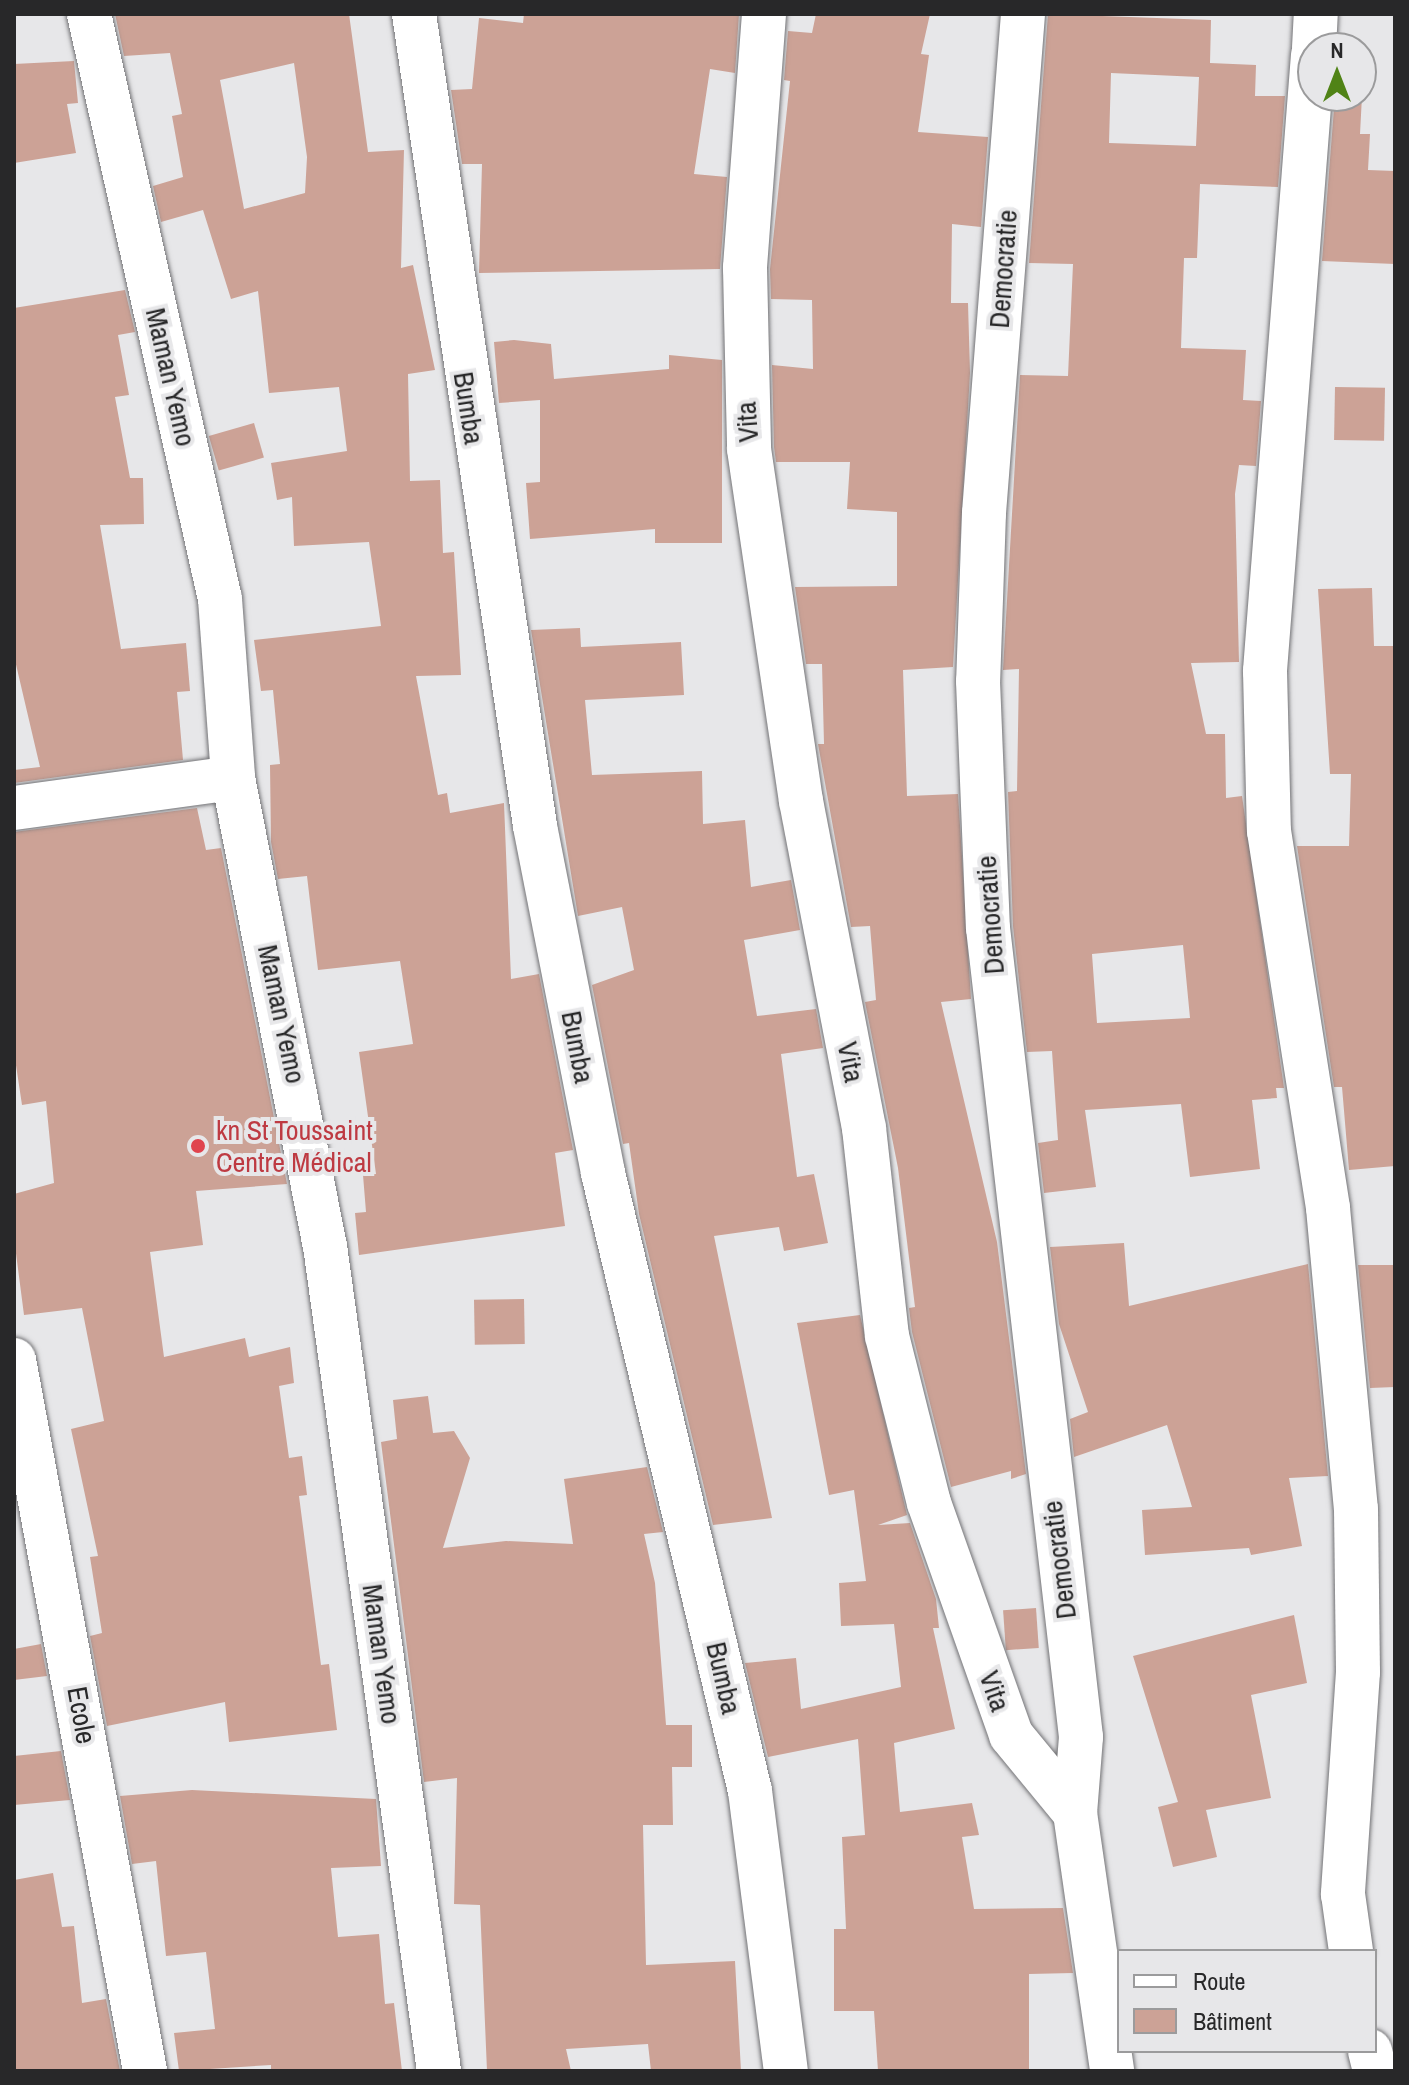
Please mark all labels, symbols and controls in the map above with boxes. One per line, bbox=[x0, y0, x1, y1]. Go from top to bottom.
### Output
north arrow bbox=[1297, 32, 1377, 112]
text: N bbox=[1330, 35, 1344, 65]
street label: Democratie bbox=[982, 209, 1024, 329]
street label: Maman Yemo bbox=[139, 304, 203, 450]
street label: Bumba bbox=[447, 369, 491, 447]
street label: Vita bbox=[729, 401, 765, 443]
street label: Democratie bbox=[969, 855, 1011, 975]
street label: Maman Yemo bbox=[251, 942, 313, 1086]
street label: Bumba bbox=[555, 1008, 601, 1086]
street label: Vita bbox=[831, 1039, 871, 1085]
place label: kn St Toussaint Centre Médical bbox=[216, 1113, 373, 1179]
marker: kn St Toussaint Centre Médical bbox=[187, 1135, 209, 1157]
street label: Democratie bbox=[1035, 1499, 1083, 1621]
street label: Maman Yemo bbox=[356, 1582, 408, 1726]
street label: Bumba bbox=[699, 1639, 749, 1717]
street label: Vita bbox=[973, 1666, 1017, 1716]
street label: Ecole bbox=[60, 1684, 104, 1746]
legend bbox=[1117, 1949, 1377, 2053]
text: Route bbox=[1193, 1965, 1246, 1997]
text: Bâtiment bbox=[1193, 2005, 1272, 2037]

